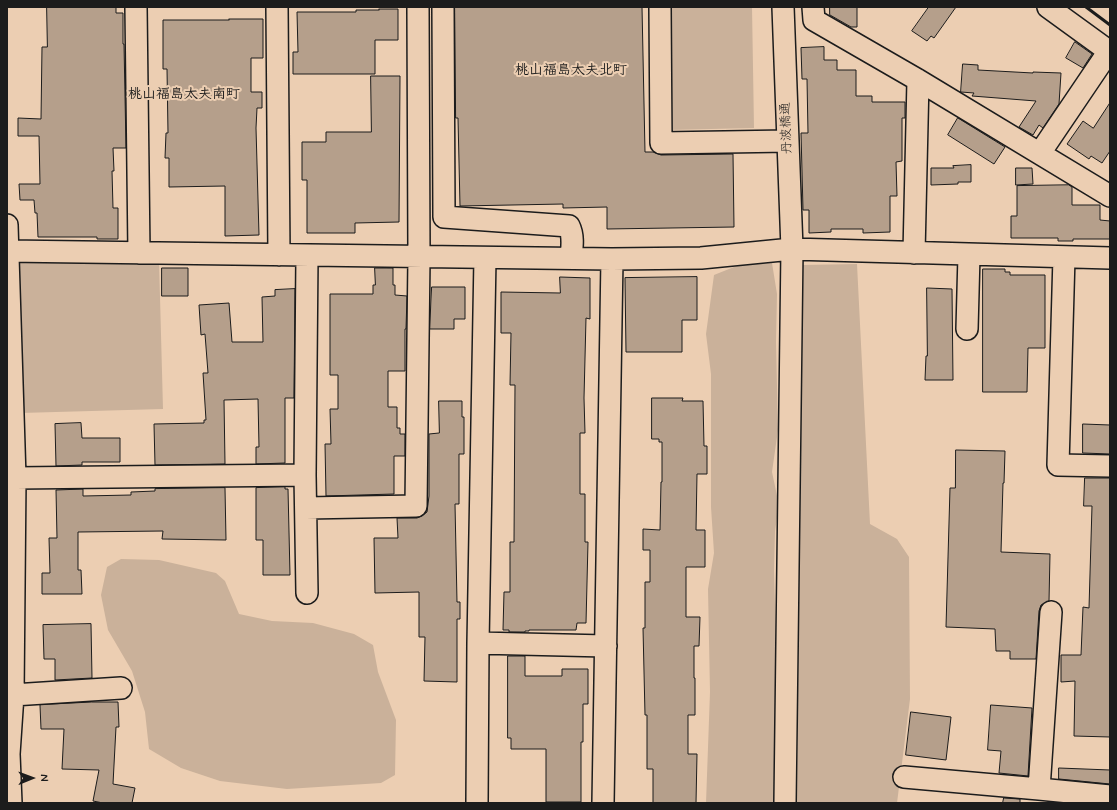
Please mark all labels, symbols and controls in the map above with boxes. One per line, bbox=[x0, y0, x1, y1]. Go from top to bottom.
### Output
district label: 桃山福島太夫北町 bbox=[515, 63, 627, 79]
district label: 桃山福島太夫南町 bbox=[128, 87, 240, 103]
street label: 丹波橋通 bbox=[778, 102, 796, 154]
north arrow bbox=[12, 758, 52, 798]
text: N bbox=[37, 774, 51, 782]

